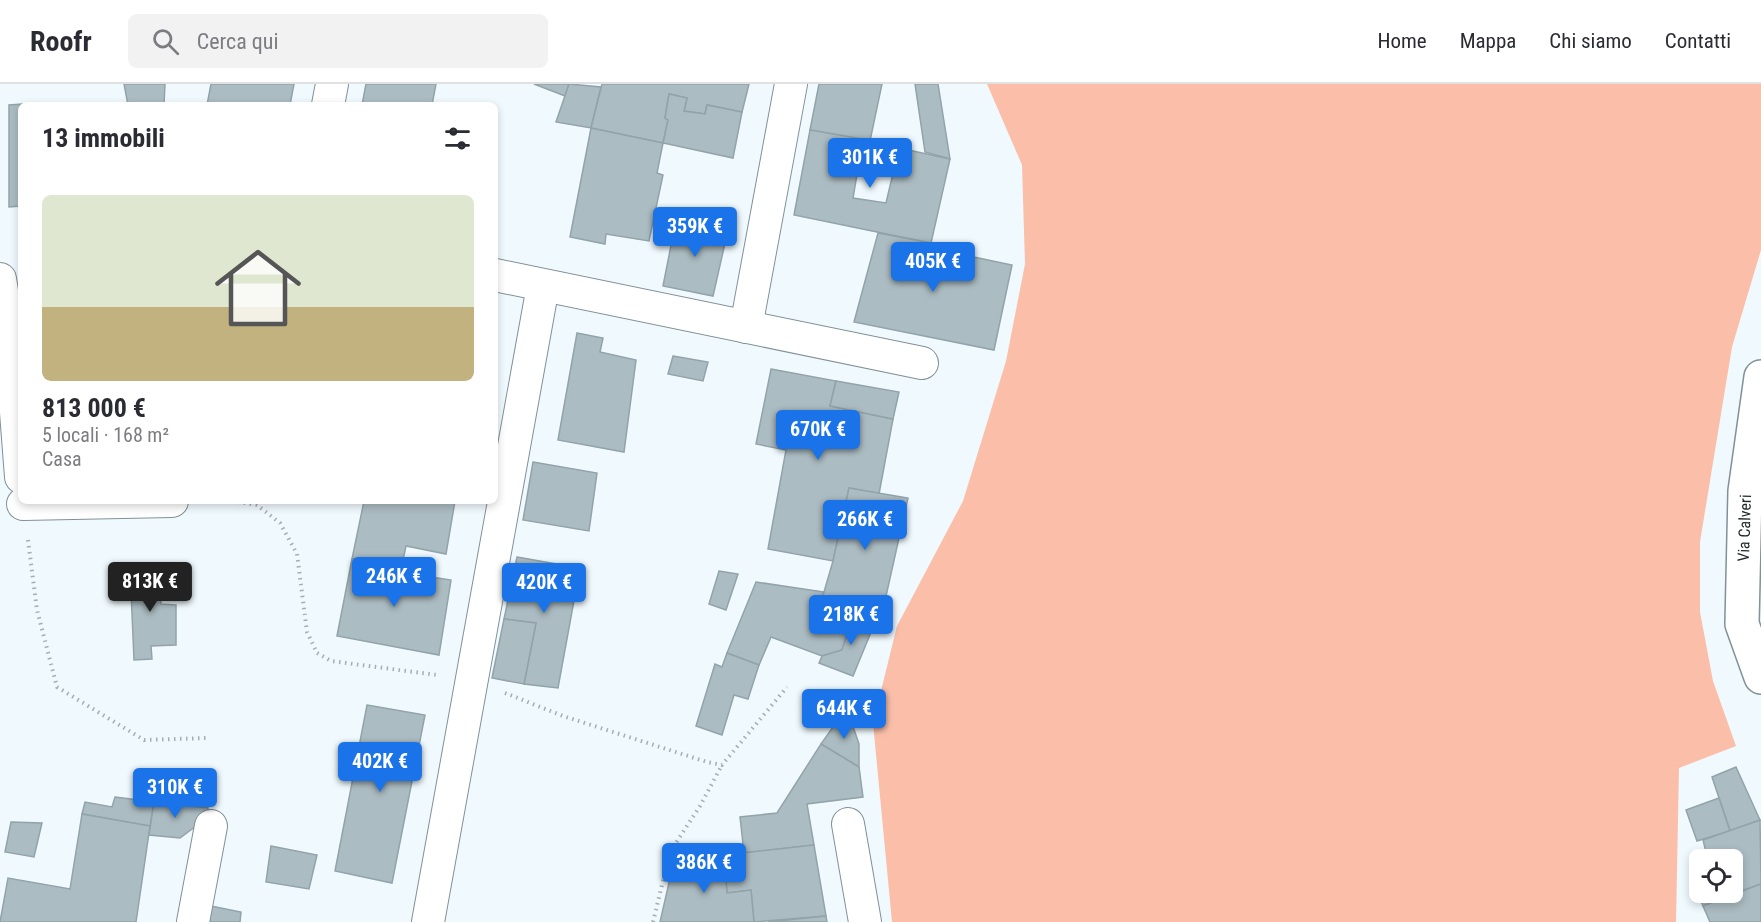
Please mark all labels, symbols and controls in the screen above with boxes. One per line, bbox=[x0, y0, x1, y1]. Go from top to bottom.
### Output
search box bbox=[128, 14, 548, 68]
text: Roofr bbox=[30, 25, 92, 58]
icon: search bbox=[149, 25, 182, 58]
text: Cerca qui bbox=[197, 29, 279, 54]
text: Home bbox=[1377, 29, 1427, 53]
text: Mappa bbox=[1460, 29, 1516, 53]
text: Chi siamo bbox=[1549, 29, 1632, 53]
text: Contatti bbox=[1665, 29, 1731, 53]
icon: filters bbox=[441, 122, 474, 155]
text: 13 immobili bbox=[42, 123, 165, 153]
pin: 301K € bbox=[821, 138, 919, 189]
text: 301K € bbox=[842, 145, 898, 169]
pin: 359K € bbox=[646, 207, 744, 258]
text: 359K € bbox=[667, 214, 723, 238]
icon: home bbox=[204, 234, 312, 342]
pin: 405K € bbox=[884, 242, 982, 293]
text: 405K € bbox=[905, 249, 961, 273]
text: 813 000 € bbox=[42, 393, 146, 423]
pin: 670K € bbox=[769, 410, 867, 461]
text: 670K € bbox=[790, 417, 846, 441]
text: 5 locali · 168 m² bbox=[42, 423, 169, 447]
text: Casa bbox=[42, 447, 82, 471]
street label: Via Calveri bbox=[1734, 494, 1755, 562]
pin: 266K € bbox=[816, 500, 914, 551]
text: 266K € bbox=[837, 507, 893, 531]
pin: 246K € bbox=[345, 557, 443, 608]
pin: 813K € bbox=[101, 562, 199, 613]
pin: 420K € bbox=[495, 563, 593, 614]
text: 246K € bbox=[366, 564, 422, 588]
text: 813K € bbox=[122, 569, 178, 593]
text: 420K € bbox=[516, 570, 572, 594]
pin: 218K € bbox=[802, 595, 900, 646]
text: 218K € bbox=[823, 602, 879, 626]
pin: 644K € bbox=[795, 689, 893, 740]
text: 644K € bbox=[816, 696, 872, 720]
pin: 402K € bbox=[331, 742, 429, 793]
text: 402K € bbox=[352, 749, 408, 773]
pin: 310K € bbox=[126, 768, 224, 819]
text: 310K € bbox=[147, 775, 203, 799]
pin: 386K € bbox=[655, 843, 753, 894]
map controls bbox=[1689, 849, 1743, 903]
button: locate bbox=[1689, 849, 1743, 903]
text: 386K € bbox=[676, 850, 732, 874]

